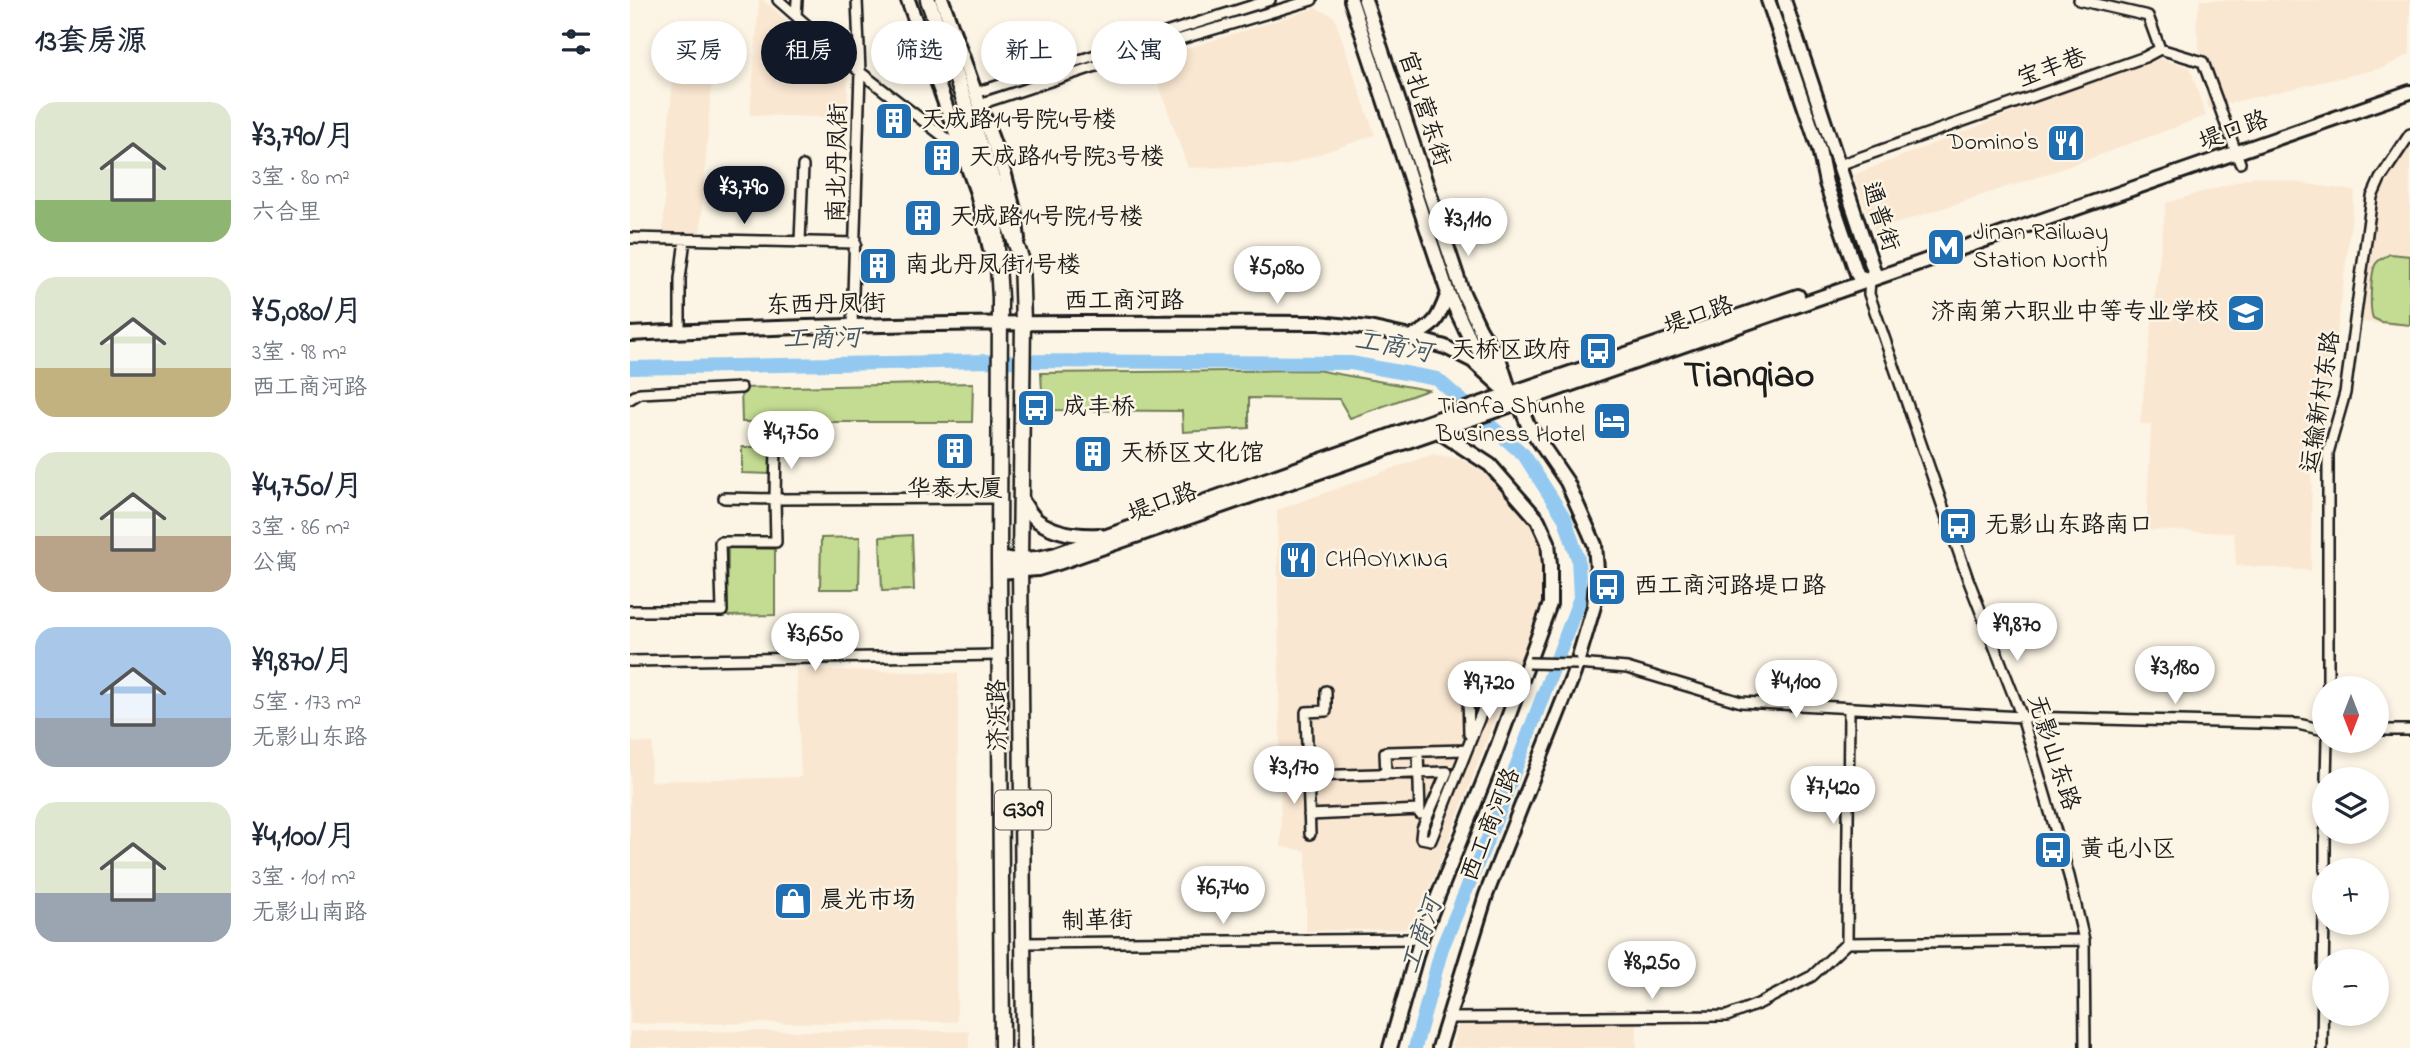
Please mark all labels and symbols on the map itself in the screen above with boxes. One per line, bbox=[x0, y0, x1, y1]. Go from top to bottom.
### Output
street label: 宝丰巷 bbox=[2012, 40, 2092, 98]
street label: 官扎营东街 bbox=[1388, 47, 1458, 171]
building icon: 天成路14号院4号楼 bbox=[873, 100, 915, 142]
street label: 南北丹凤街 bbox=[820, 103, 858, 223]
street label: 堤口路 bbox=[2194, 103, 2274, 161]
place label: 天成路14号院4号楼 bbox=[921, 104, 1116, 139]
restaurant icon: Domino's bbox=[2045, 122, 2087, 164]
place label: Domino's bbox=[1946, 126, 2039, 161]
building icon: 天成路14号院3号楼 bbox=[921, 137, 963, 179]
place label: 天成路14号院3号楼 bbox=[969, 141, 1164, 176]
pin: ¥3,790 bbox=[687, 166, 801, 226]
street label: 通普街 bbox=[1851, 177, 1907, 257]
building icon: 天成路14号院1号楼 bbox=[902, 197, 944, 239]
pin: ¥3,110 bbox=[1411, 198, 1525, 258]
place label: 天成路14号院1号楼 bbox=[950, 201, 1143, 236]
place label: Jinan Railway Station North bbox=[1973, 216, 2108, 279]
metro station icon: Jinan Railway Station North bbox=[1925, 226, 1967, 268]
building icon: 南北丹凤街1号楼 bbox=[857, 245, 899, 287]
pin: ¥5,080 bbox=[1220, 246, 1334, 306]
place label: 南北丹凤街1号楼 bbox=[905, 249, 1081, 284]
street label: 西工商河路 bbox=[1064, 285, 1184, 320]
street label: 东西丹凤街 bbox=[766, 287, 886, 325]
street label: 堤口路 bbox=[1659, 289, 1739, 345]
school or university icon: 济南第六职业中等专业学校 bbox=[2225, 292, 2267, 334]
place label: 济南第六职业中等专业学校 bbox=[1931, 296, 2219, 331]
water label: 工商河 bbox=[783, 320, 865, 360]
water label: 工商河 bbox=[1351, 323, 1439, 374]
street label: 运输新村东路 bbox=[2293, 328, 2351, 476]
bus stop icon: 天桥区政府 bbox=[1577, 330, 1619, 372]
place label: 天桥区政府 bbox=[1451, 334, 1571, 369]
district label: Tianqiao bbox=[1684, 349, 1814, 405]
bus stop icon: 成丰桥 bbox=[1015, 387, 1057, 429]
place label: Tianfa Shunhe Business Hotel bbox=[1435, 390, 1585, 453]
place label: 成丰桥 bbox=[1063, 391, 1135, 426]
hotel icon: Tianfa Shunhe Business Hotel bbox=[1591, 400, 1633, 442]
pin: ¥4,750 bbox=[734, 412, 848, 471]
building icon: 华泰大厦 bbox=[934, 430, 976, 472]
building icon: 天桥区文化馆 bbox=[1072, 433, 1114, 475]
place label: 天桥区文化馆 bbox=[1120, 437, 1264, 472]
place label: 华泰大厦 bbox=[907, 473, 1003, 508]
street label: 堤口路 bbox=[1123, 475, 1203, 533]
bus stop icon: 无影山东路南口 bbox=[1937, 505, 1979, 547]
place label: 无影山东路南口 bbox=[1985, 509, 2153, 544]
restaurant icon: CHAOYIXING bbox=[1277, 539, 1319, 581]
place label: CHAOYIXING bbox=[1325, 543, 1448, 578]
bus stop icon: 西工商河路堤口路 bbox=[1586, 566, 1628, 608]
place label: 西工商河路堤口路 bbox=[1634, 570, 1826, 605]
pin: ¥9,870 bbox=[1960, 604, 2074, 663]
pin: ¥3,650 bbox=[758, 614, 872, 673]
pin: ¥3,180 bbox=[2118, 646, 2232, 706]
pin: ¥4,100 bbox=[1739, 660, 1853, 720]
pin: ¥9,720 bbox=[1432, 662, 1546, 721]
north arrow bbox=[2312, 676, 2389, 752]
street label: 济泺路 bbox=[981, 679, 1017, 751]
street label: 无影山东路 bbox=[2017, 691, 2087, 815]
pin: ¥3,170 bbox=[1237, 746, 1351, 806]
street label: 西工商河路 bbox=[1453, 763, 1531, 887]
pin: ¥7,420 bbox=[1776, 766, 1890, 826]
road number: G309 bbox=[995, 790, 1051, 830]
bus stop icon: 黄屯小区 bbox=[2032, 829, 2074, 871]
place label: 黄屯小区 bbox=[2080, 833, 2176, 868]
pin: ¥6,740 bbox=[1166, 866, 1280, 926]
shop icon: 晨光市场 bbox=[772, 880, 814, 922]
place label: 晨光市场 bbox=[820, 884, 916, 919]
water label: 工商河 bbox=[1392, 889, 1455, 979]
street label: 制革街 bbox=[1061, 904, 1133, 940]
pin: ¥8,250 bbox=[1595, 942, 1709, 1001]

